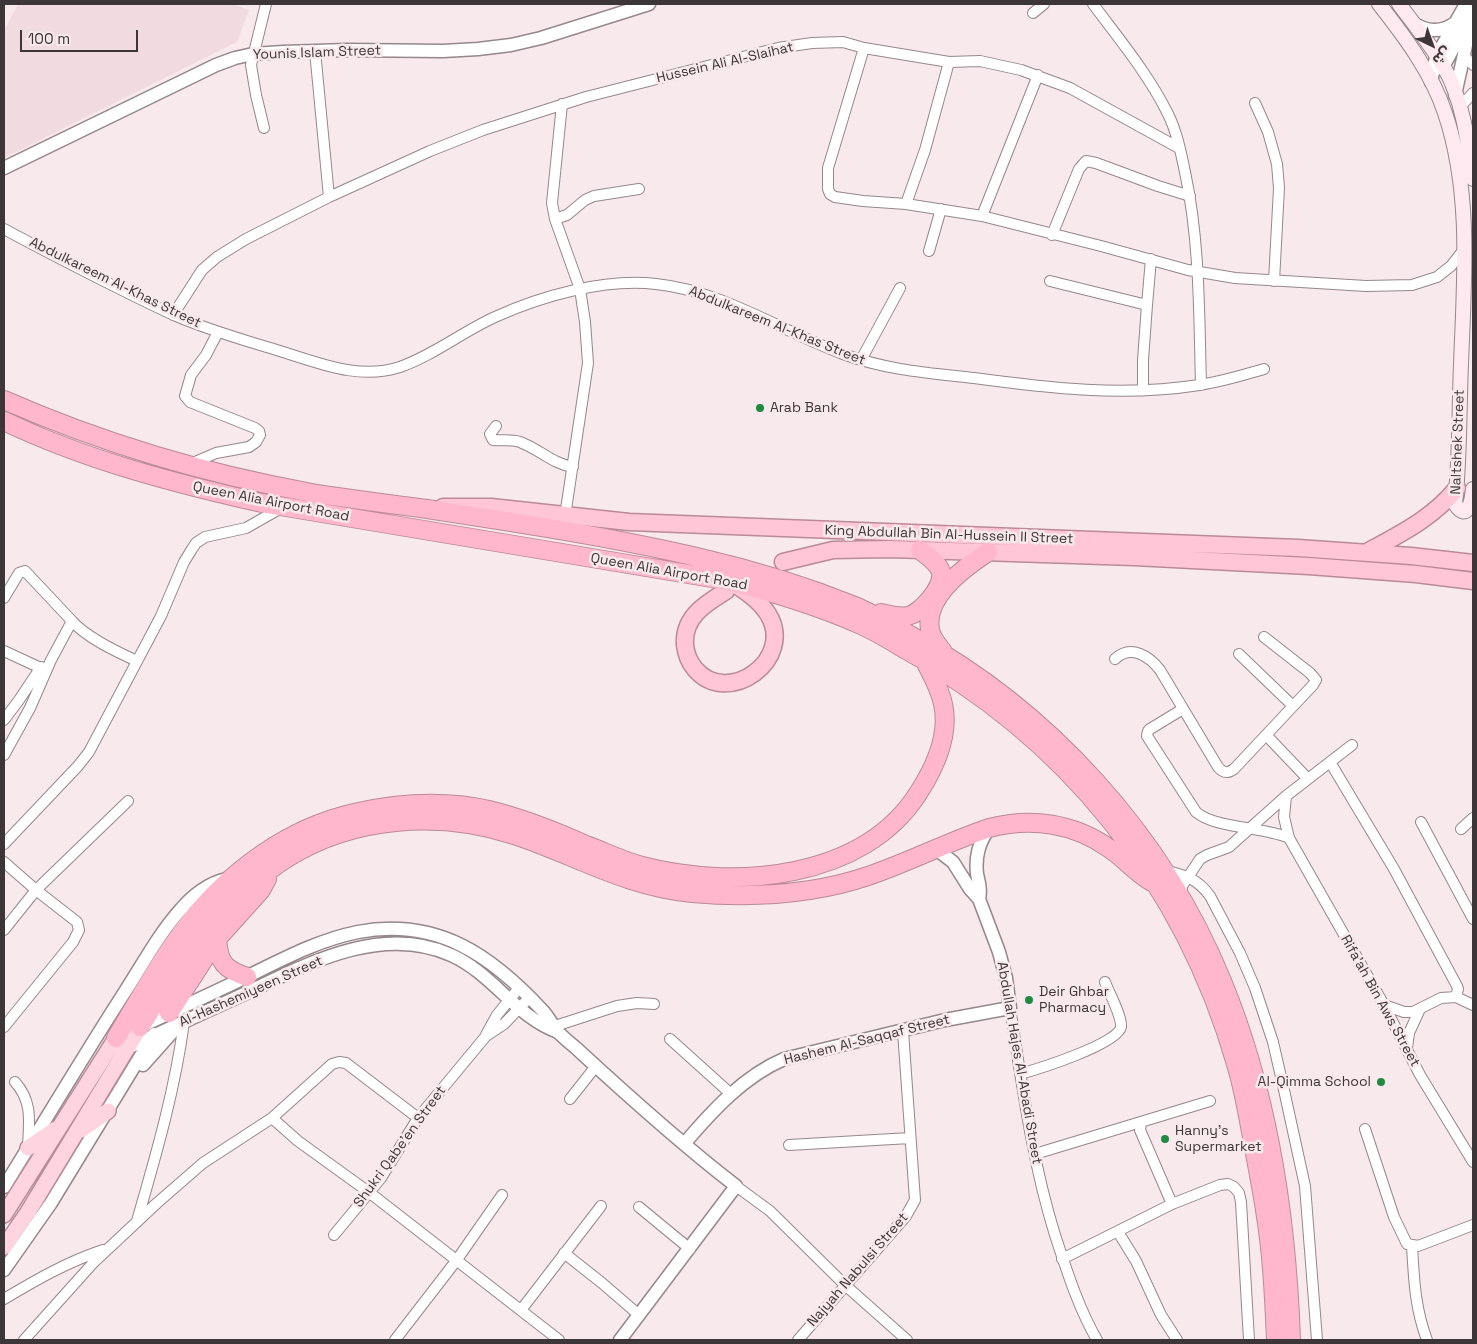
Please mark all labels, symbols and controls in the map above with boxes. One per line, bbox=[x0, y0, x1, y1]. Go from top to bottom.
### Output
scale bar bbox=[22, 20, 140, 52]
north arrow bbox=[1407, 20, 1457, 70]
text: 100 m bbox=[28, 29, 70, 48]
street label: Hussein Ali Al-Slaihat bbox=[655, 39, 795, 87]
street label: Younis Islam Street bbox=[253, 42, 381, 64]
text: ش bbox=[1429, 43, 1455, 69]
street label: Abdulkareem Al-Khas Street bbox=[26, 234, 204, 332]
street label: Abdulkareem Al-Khas Street bbox=[686, 283, 868, 369]
street label: Naltshek Street bbox=[1448, 389, 1468, 495]
place label: Arab Bank bbox=[770, 400, 838, 416]
marker: Arab Bank bbox=[754, 402, 766, 414]
street label: Queen Alia Airport Road bbox=[191, 479, 351, 525]
street label: King Abdullah Bin Al-Hussein II Street bbox=[824, 522, 1074, 548]
street label: Queen Alia Airport Road bbox=[589, 550, 749, 594]
street label: Rifa'ah Bin Aws Street bbox=[1337, 932, 1423, 1070]
street label: Al-Hashemiyeen Street bbox=[176, 953, 326, 1031]
street label: Abdullah Hajes Al-Abadi Street bbox=[993, 960, 1045, 1166]
place label: Deir Ghbar Pharmacy bbox=[1039, 984, 1109, 1016]
marker: Deir Ghbar Pharmacy bbox=[1023, 994, 1035, 1006]
street label: Hashem Al-Saqqaf Street bbox=[782, 1011, 952, 1069]
place label: Al-Qimma School bbox=[1258, 1074, 1371, 1090]
marker: Al-Qimma School bbox=[1375, 1076, 1387, 1088]
street label: Shukri Qabe'en Street bbox=[350, 1083, 450, 1211]
place label: Hanny's Supermarket bbox=[1175, 1123, 1262, 1156]
marker: Hanny's Supermarket bbox=[1159, 1133, 1171, 1145]
street label: Najyah Nabulsi Street bbox=[804, 1210, 912, 1330]

